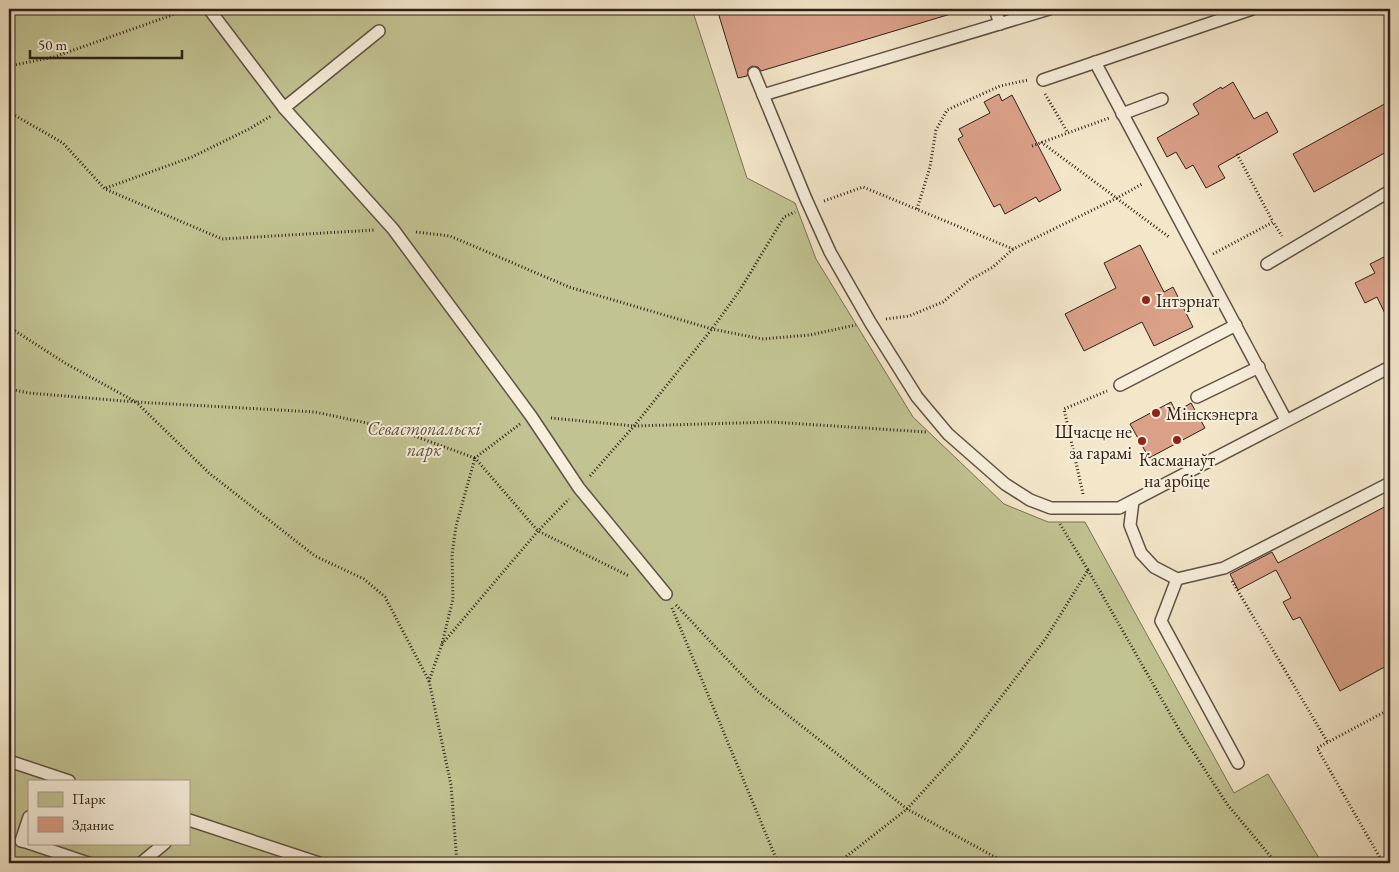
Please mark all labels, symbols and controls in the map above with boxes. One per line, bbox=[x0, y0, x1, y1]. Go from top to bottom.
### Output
scale bar bbox=[30, 28, 182, 60]
text: 50 m bbox=[38, 35, 67, 54]
place label: Інтэрнат bbox=[1156, 289, 1220, 312]
marker: Інтэрнат bbox=[1140, 294, 1152, 306]
place label: Мінскэнерга bbox=[1166, 402, 1259, 425]
marker: Мінскэнерга bbox=[1150, 407, 1162, 419]
park label: Севастопальскі парк bbox=[367, 417, 482, 462]
place label: Шчасце не за гарамі bbox=[1055, 420, 1133, 464]
marker: Касманаўт на арбіце bbox=[1171, 434, 1183, 446]
marker: Шчасце не за гарамі bbox=[1136, 435, 1148, 447]
place label: Касманаўт на арбіце bbox=[1139, 448, 1216, 492]
legend bbox=[28, 780, 190, 844]
text: Парк bbox=[72, 789, 105, 808]
text: Здание bbox=[72, 815, 114, 834]

